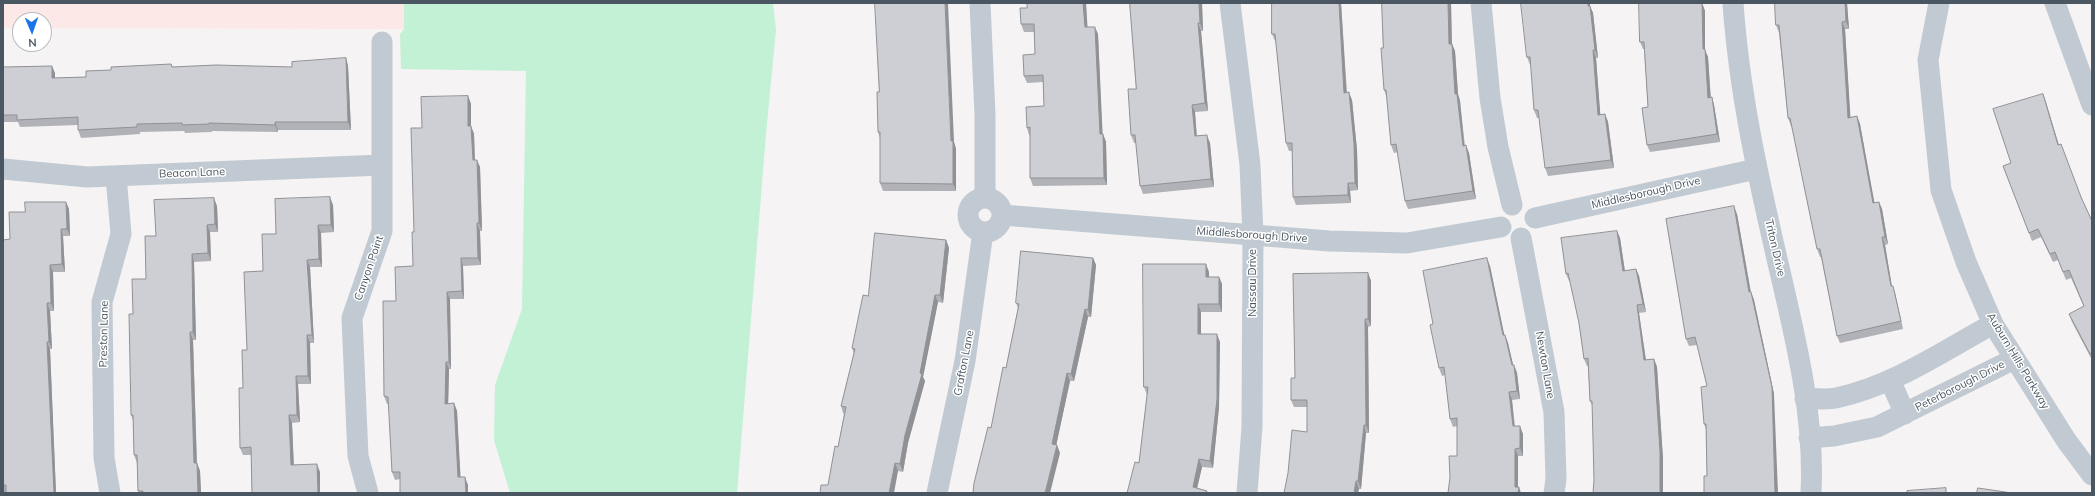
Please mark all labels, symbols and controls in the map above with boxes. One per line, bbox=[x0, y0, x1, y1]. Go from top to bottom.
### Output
north arrow bbox=[12, 12, 52, 52]
text: N bbox=[28, 36, 37, 50]
street label: Beacon Lane bbox=[159, 165, 225, 181]
street label: Middlesborough Drive bbox=[1590, 174, 1702, 212]
street label: Triton Drive bbox=[1762, 218, 1788, 278]
street label: Middlesborough Drive bbox=[1196, 225, 1308, 245]
street label: Canyon Point bbox=[352, 234, 386, 302]
street label: Nassau Drive bbox=[1246, 249, 1260, 317]
street label: Preston Lane bbox=[97, 301, 111, 367]
street label: Auburn Hills Parkway bbox=[1984, 310, 2052, 412]
street label: Grafton Lane bbox=[951, 329, 977, 397]
street label: Newton Lane bbox=[1533, 330, 1557, 400]
street label: Peterborough Drive bbox=[1913, 358, 2007, 414]

